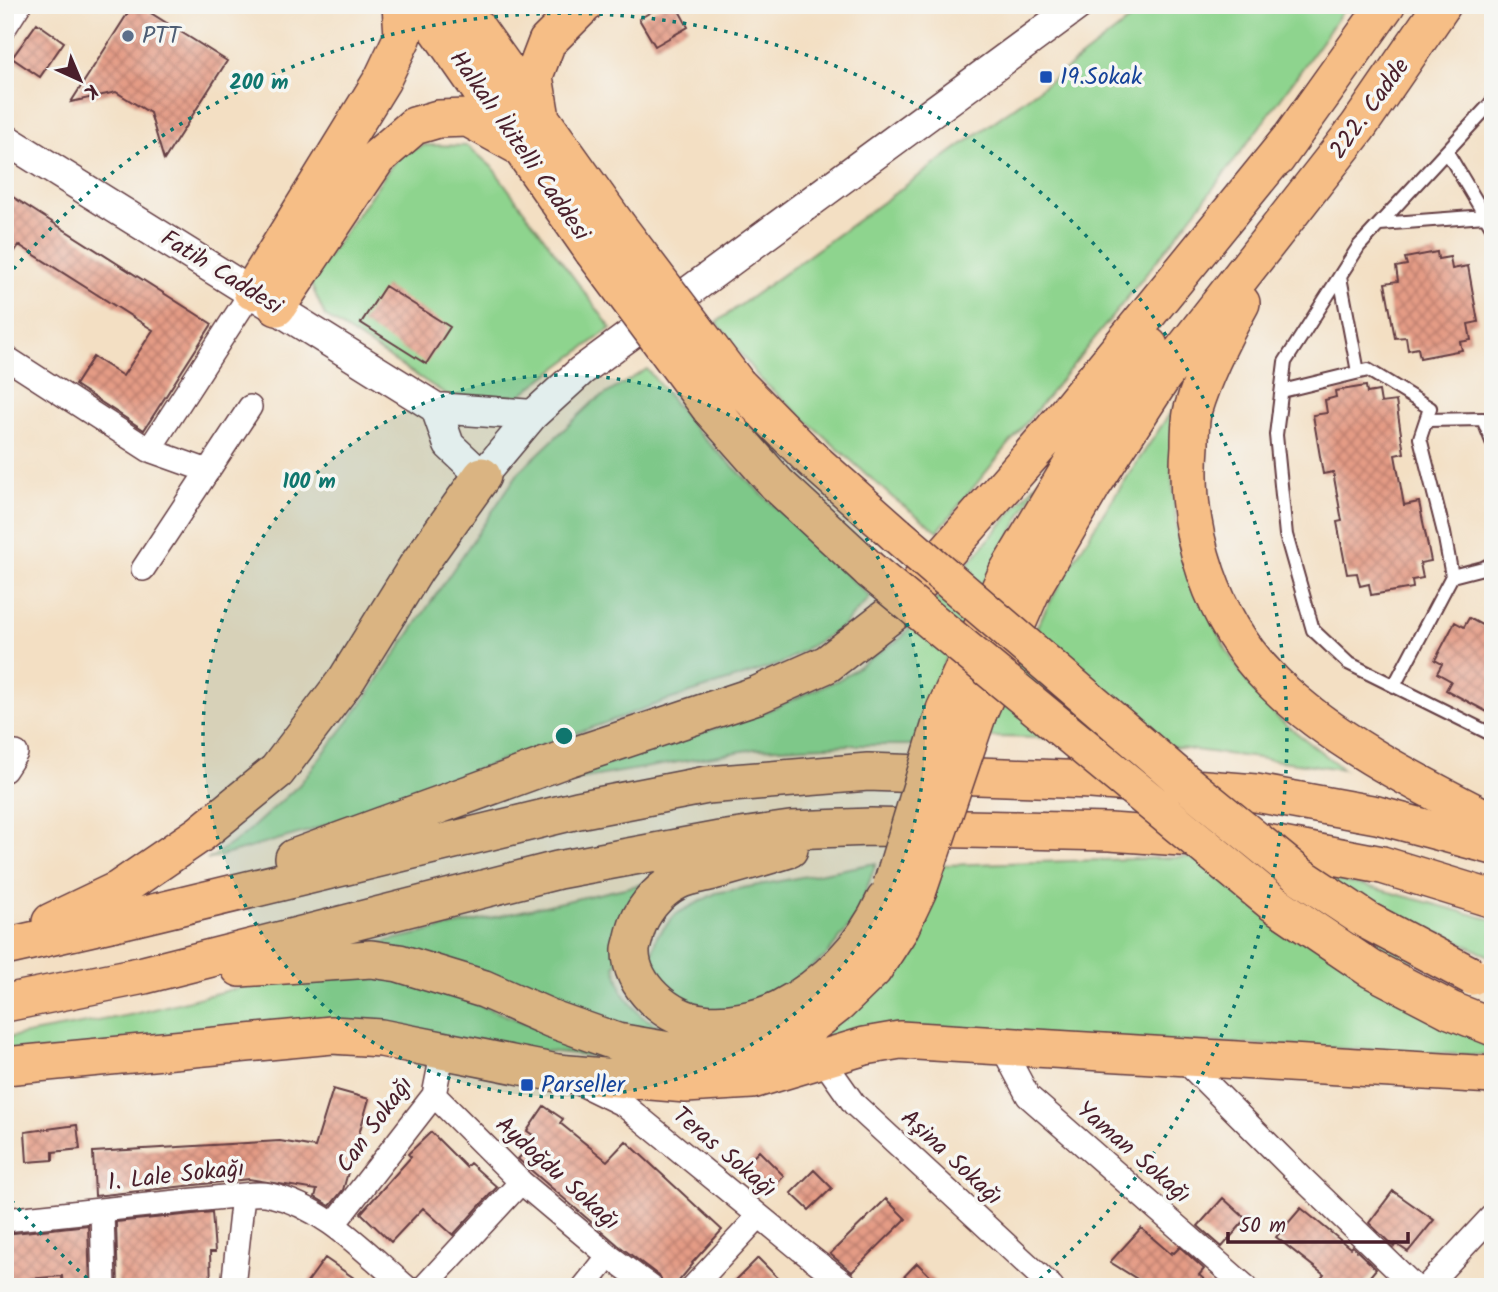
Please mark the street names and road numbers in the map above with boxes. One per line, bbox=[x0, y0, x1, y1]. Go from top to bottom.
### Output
street label: Halkalı İkitelli Caddesi bbox=[438, 43, 600, 251]
street label: 222. Cadde bbox=[1320, 50, 1420, 168]
street label: Fatih Caddesi bbox=[152, 220, 291, 327]
street label: Can Sokağı bbox=[326, 1068, 424, 1182]
street label: Yaman Sokağı bbox=[1067, 1092, 1199, 1214]
street label: Teras Sokağı bbox=[663, 1097, 785, 1209]
street label: Aşina Sokağı bbox=[891, 1100, 1011, 1216]
street label: Aydoğdu Sokağı bbox=[486, 1107, 628, 1241]
street label: 1. Lale Sokağı bbox=[106, 1149, 246, 1203]

